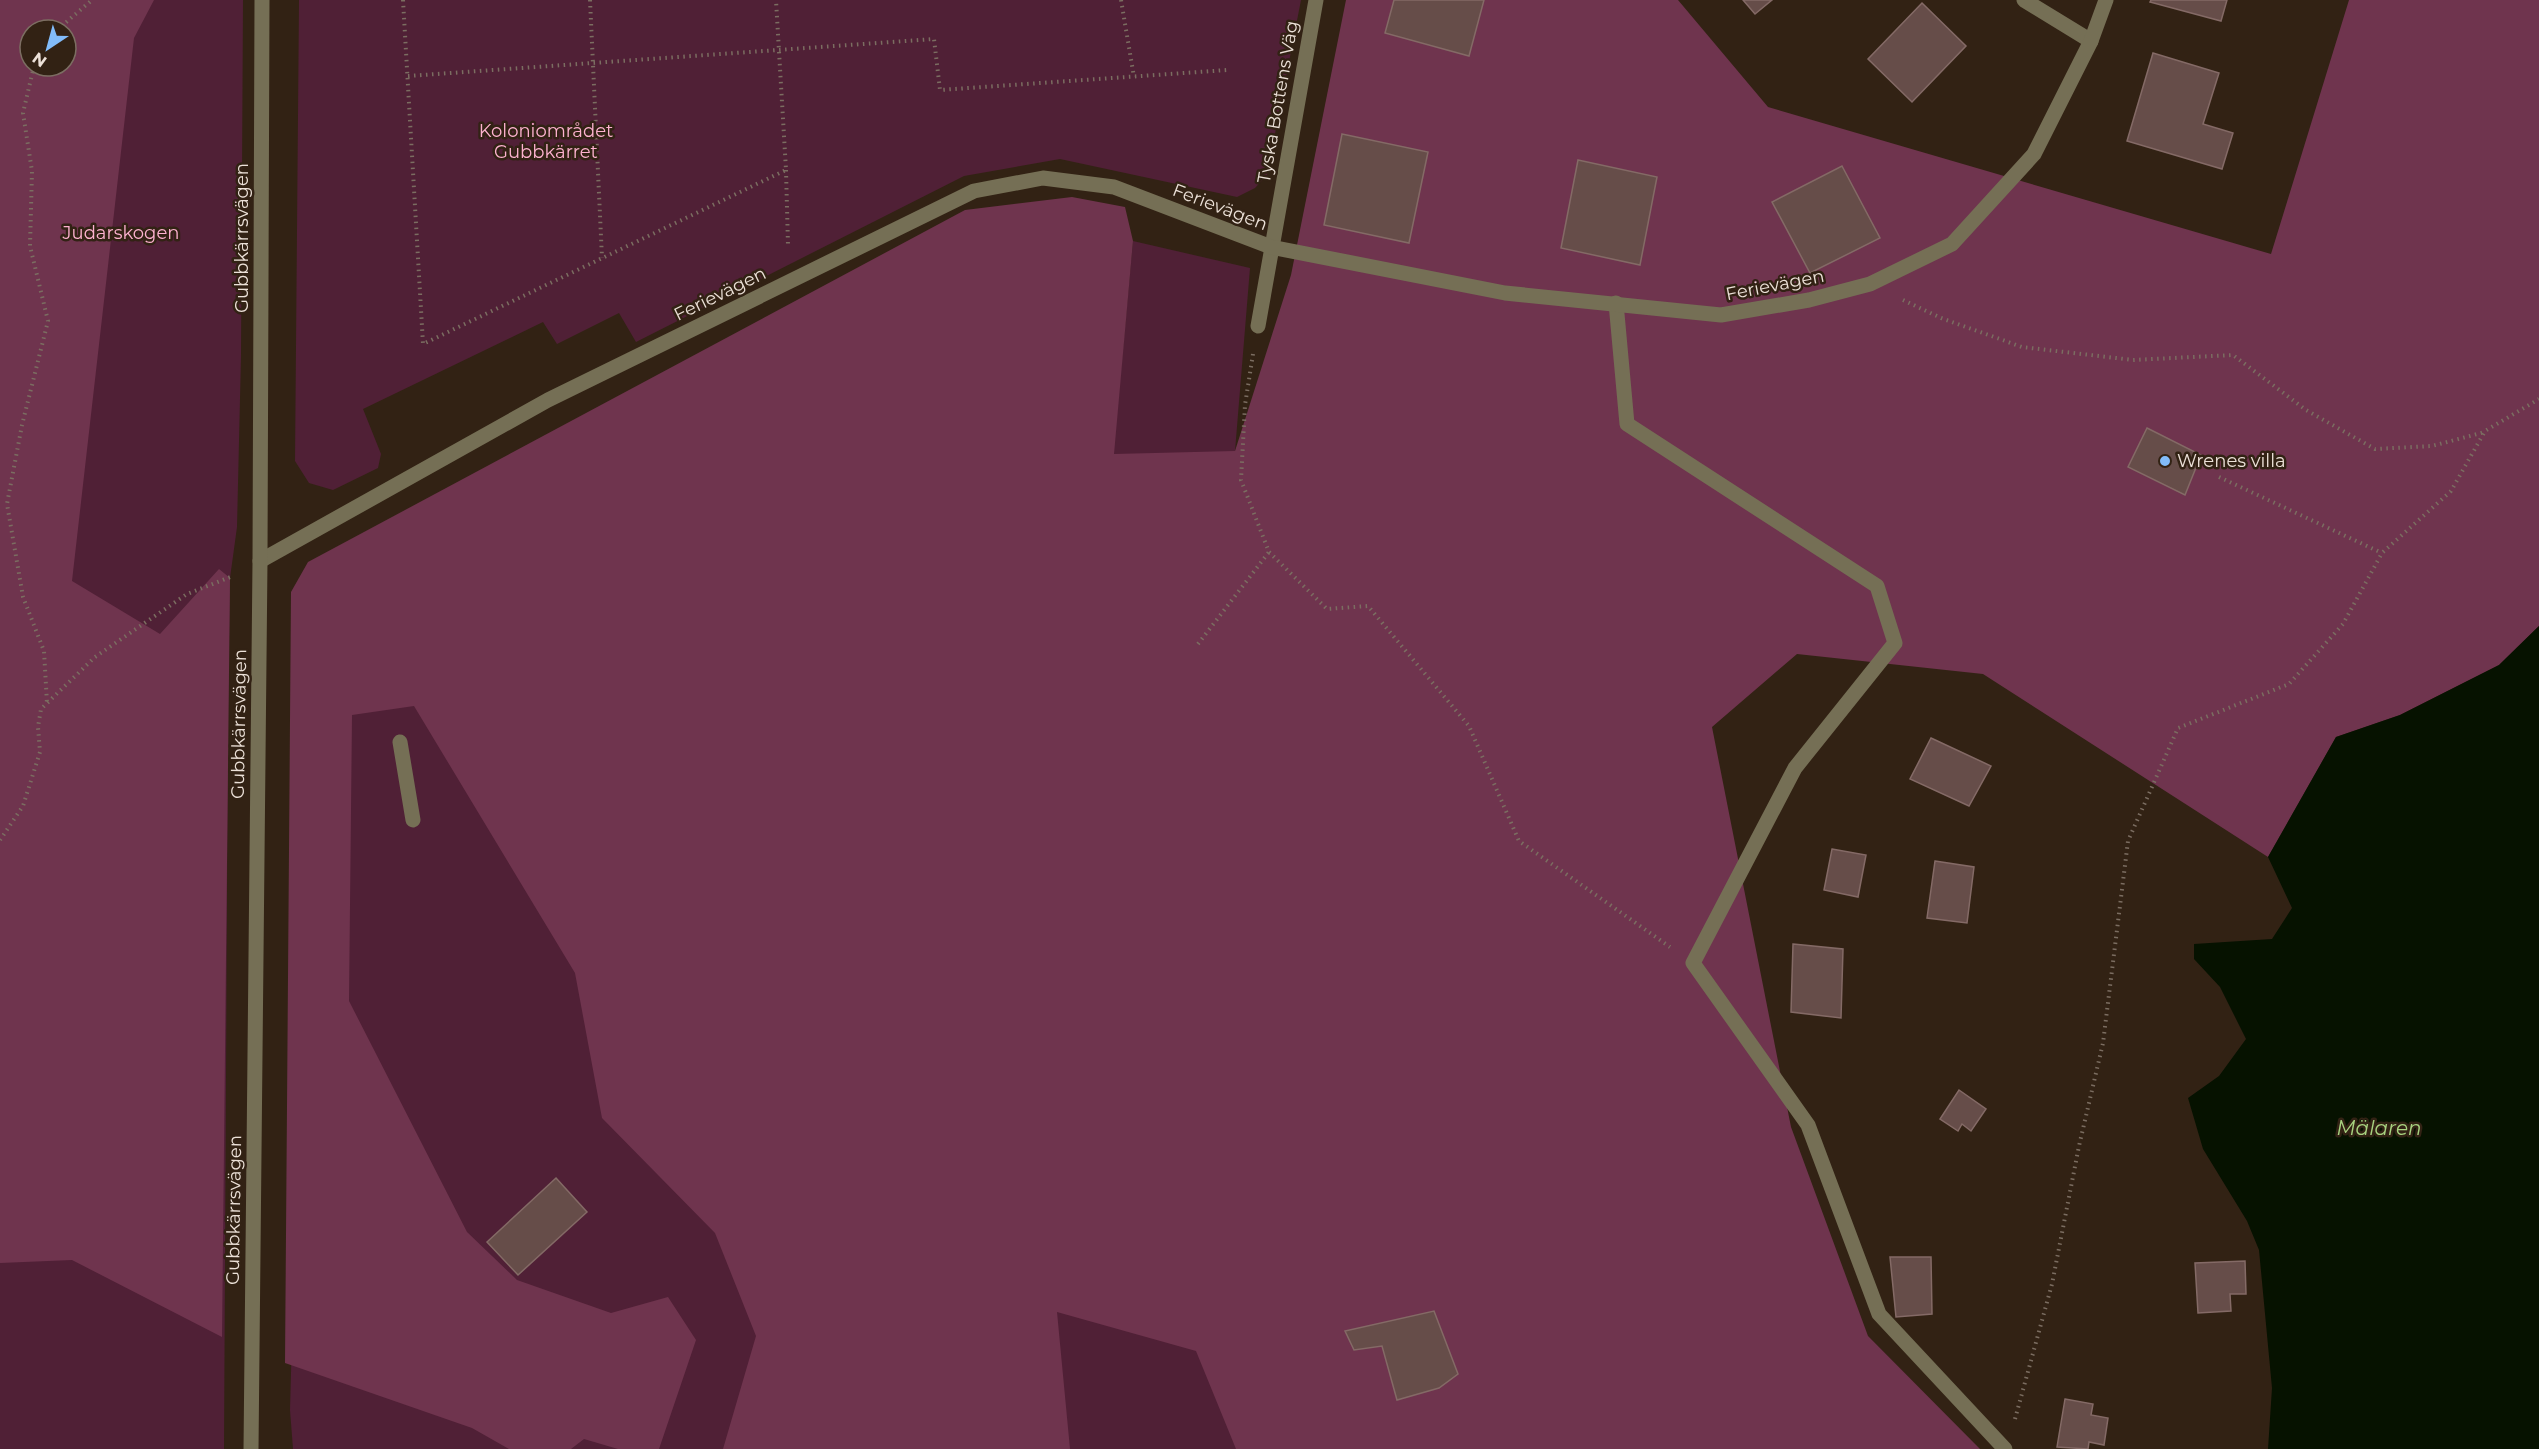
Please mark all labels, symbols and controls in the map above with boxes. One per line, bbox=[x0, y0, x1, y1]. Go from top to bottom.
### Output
north arrow bbox=[18, 18, 78, 78]
street label: Tyska Bottens Väg bbox=[1253, 19, 1303, 185]
text: N bbox=[29, 48, 50, 71]
park label: Koloniområdet Gubbkärret bbox=[479, 120, 613, 163]
street label: Gubbkärrsvägen bbox=[231, 163, 253, 313]
street label: Ferievägen bbox=[1169, 179, 1271, 235]
park label: Judarskogen bbox=[62, 222, 179, 244]
street label: Ferievägen bbox=[670, 262, 770, 326]
street label: Ferievägen bbox=[1724, 265, 1826, 305]
place label: Wrenes villa bbox=[2177, 450, 2286, 472]
marker: Wrenes villa bbox=[2158, 454, 2172, 468]
street label: Gubbkärrsvägen bbox=[227, 649, 251, 799]
water label: Mälaren bbox=[2337, 1116, 2421, 1140]
street label: Gubbkärrsvägen bbox=[222, 1135, 246, 1285]

